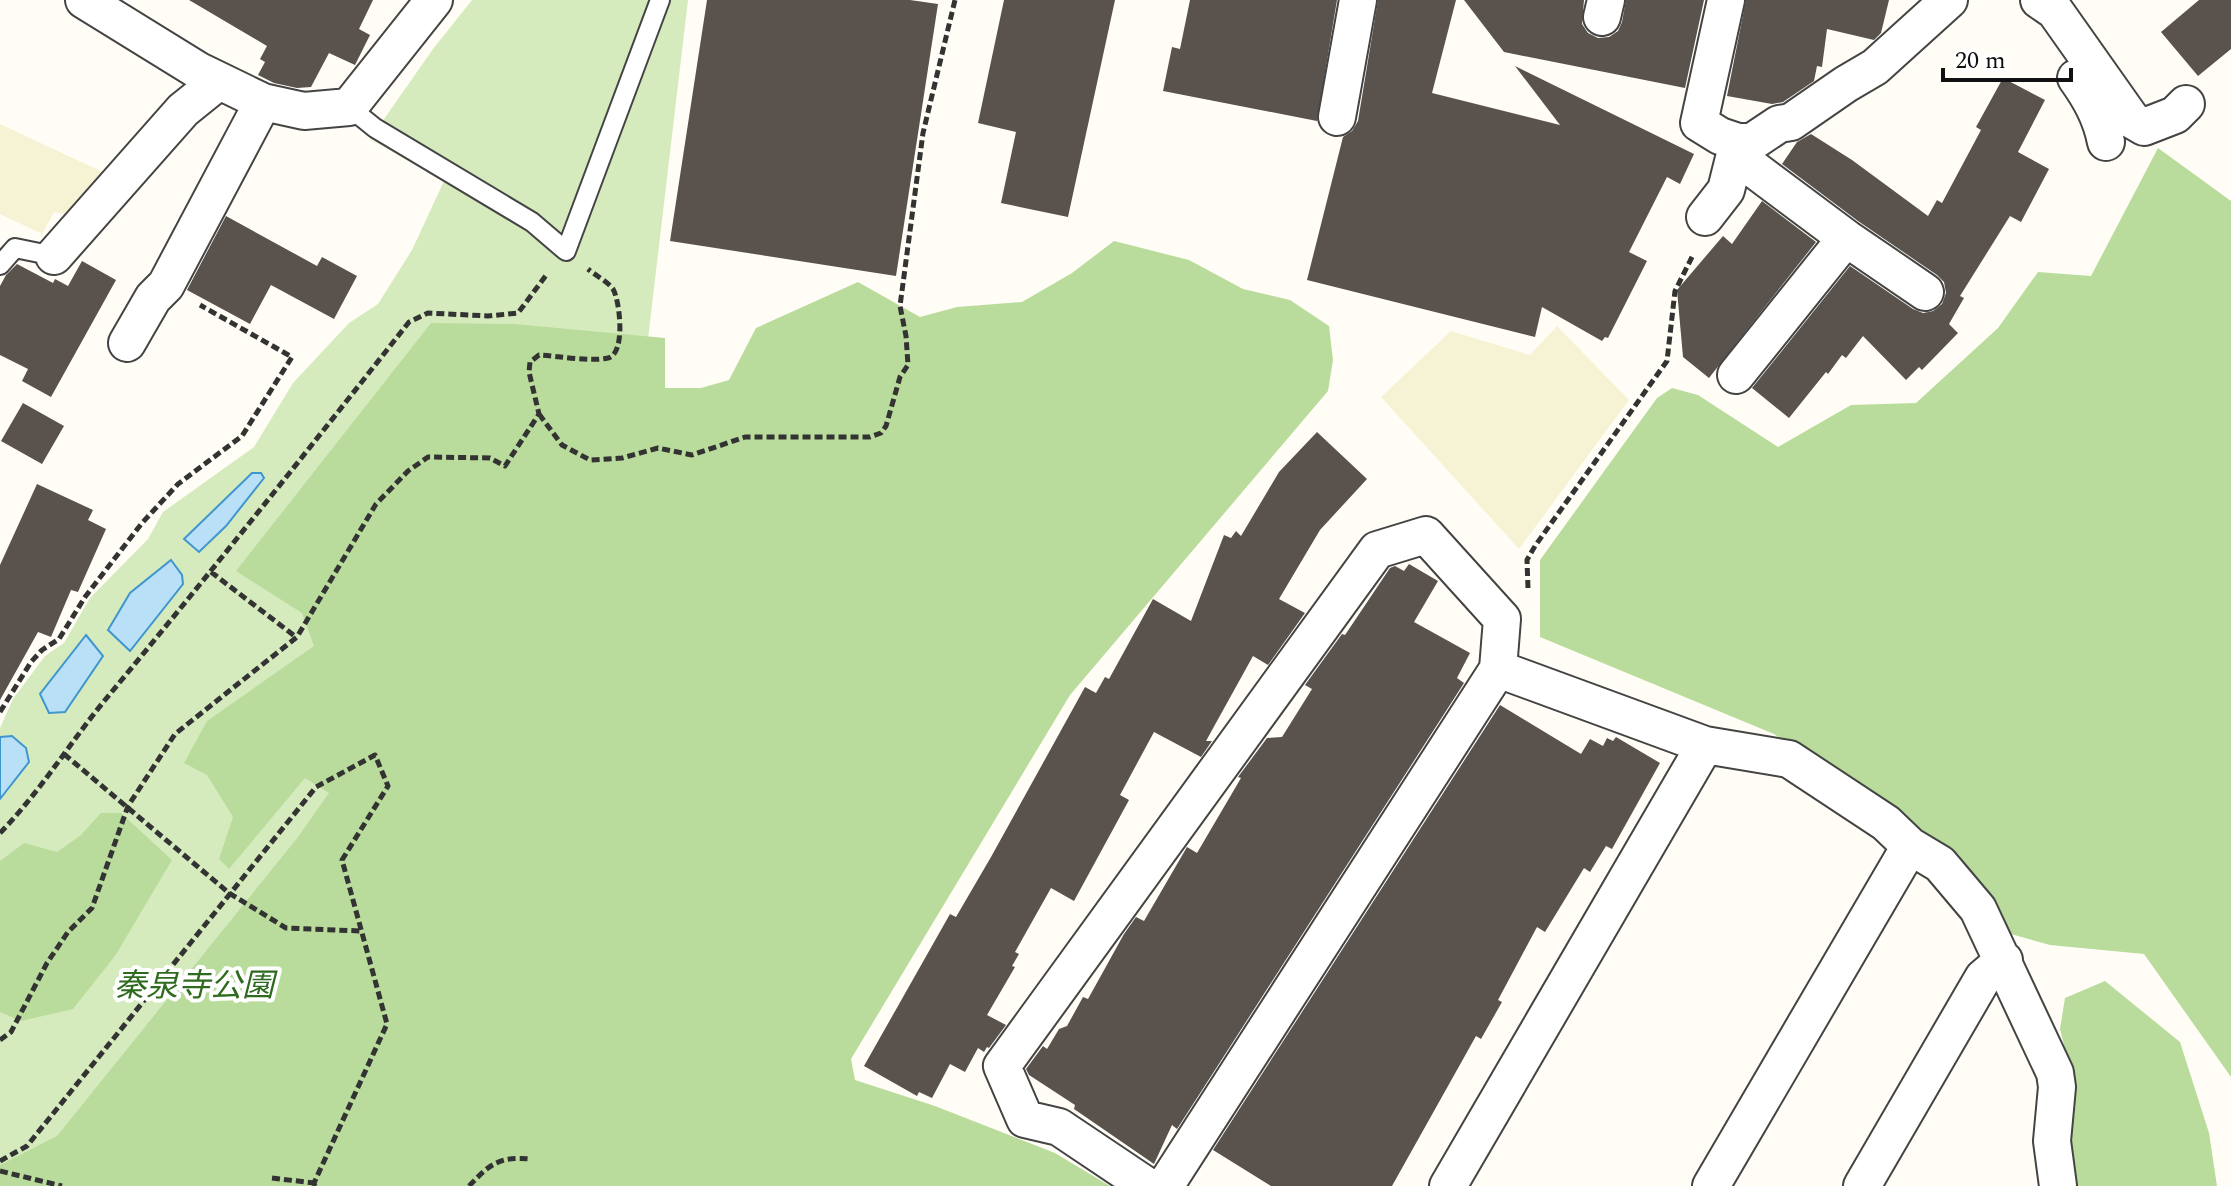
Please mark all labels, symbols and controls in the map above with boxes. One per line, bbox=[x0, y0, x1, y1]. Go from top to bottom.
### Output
scale bar bbox=[1943, 32, 2071, 82]
text: 20 m bbox=[1955, 43, 2006, 79]
park label: 秦泉寺公園 bbox=[114, 962, 278, 1011]

